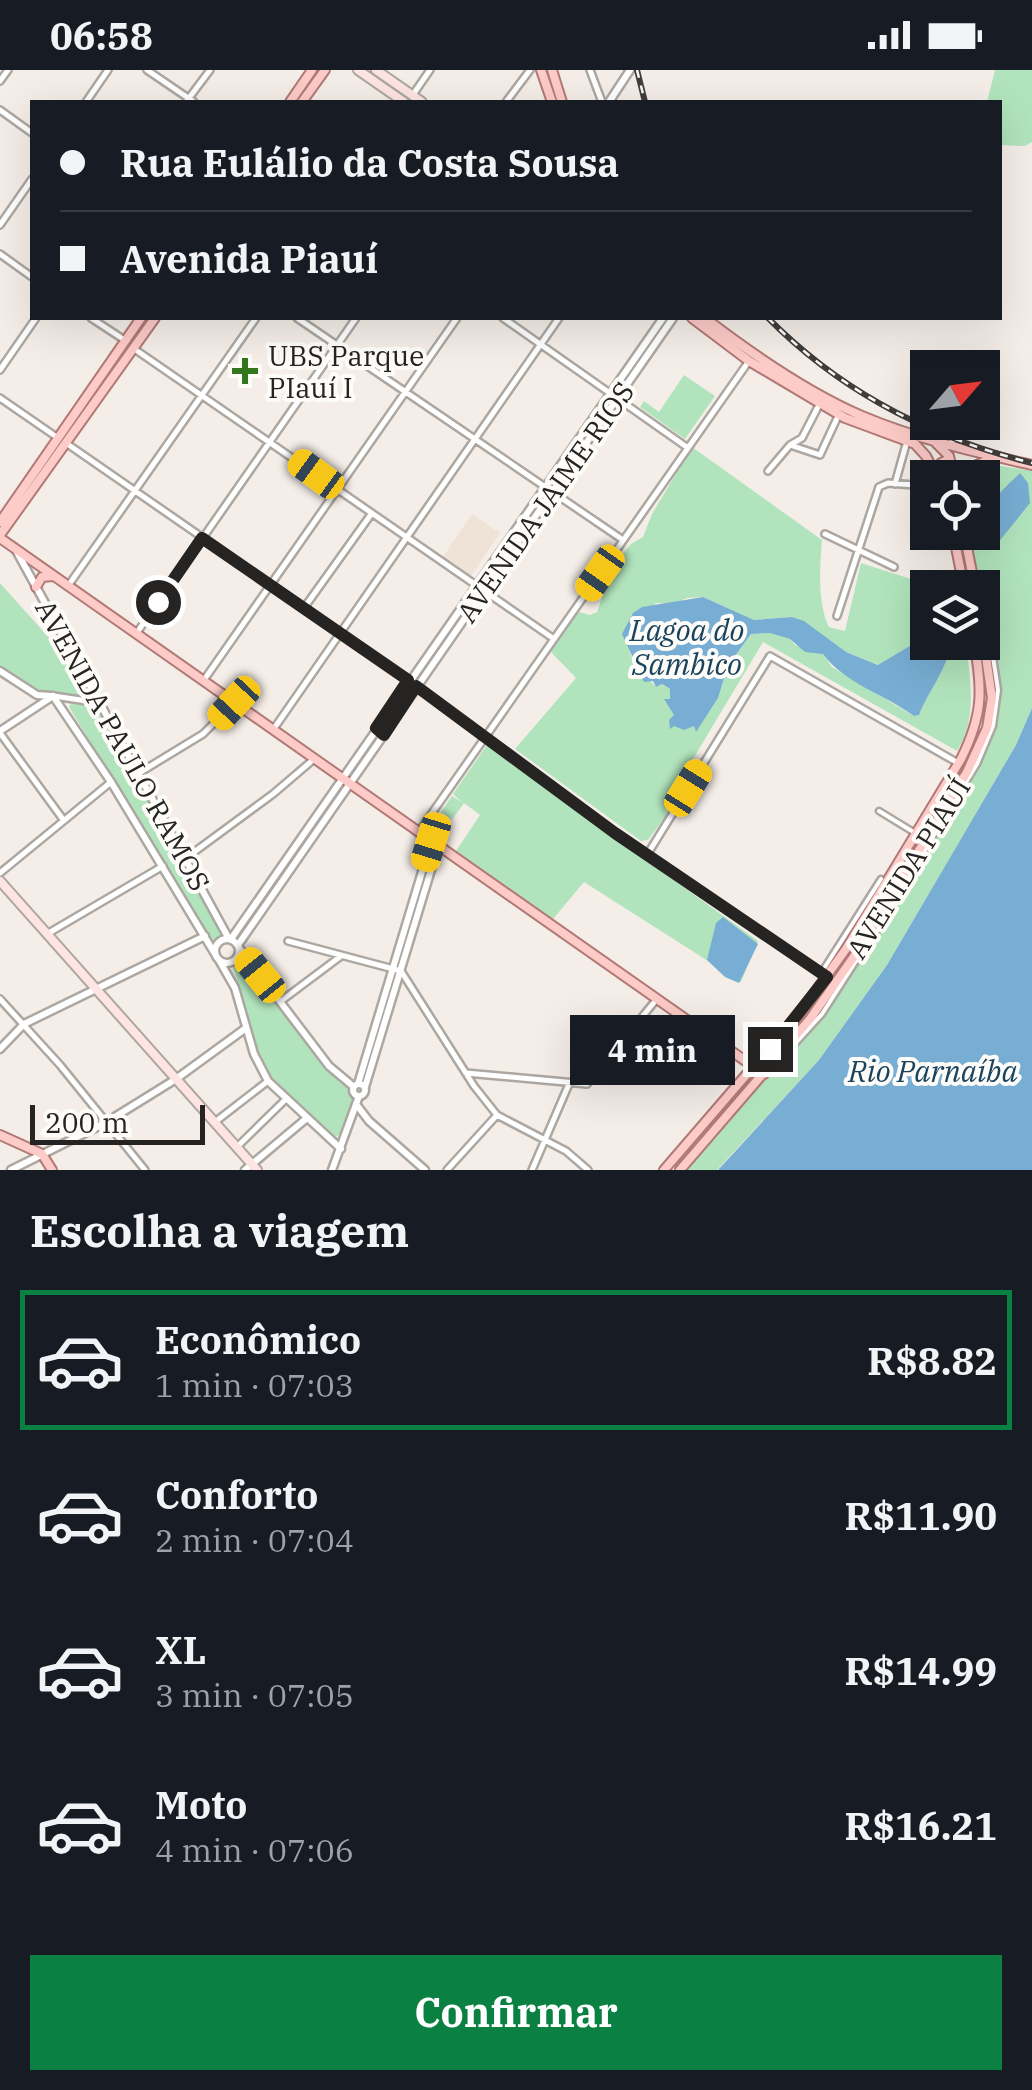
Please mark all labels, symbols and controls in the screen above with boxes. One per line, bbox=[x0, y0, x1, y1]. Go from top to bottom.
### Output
text: 06:58 bbox=[50, 11, 153, 60]
text: Rua Eulálio da Costa Sousa bbox=[120, 138, 619, 187]
text: Avenida Piauí bbox=[120, 234, 378, 283]
place label: UBS Parque PIauí I bbox=[268, 337, 424, 406]
north arrow bbox=[910, 350, 1000, 440]
map controls bbox=[910, 350, 1000, 660]
marker: UBS Parque PIauí I bbox=[232, 358, 258, 384]
street label: AVENIDA JAIME RIOS bbox=[448, 374, 642, 630]
car bbox=[283, 444, 349, 504]
button: locate bbox=[910, 460, 1000, 550]
car bbox=[571, 540, 629, 606]
button: layers bbox=[910, 570, 1000, 660]
route start bbox=[136, 580, 181, 625]
street label: AVENIDA PAULO RAMOS bbox=[27, 593, 219, 897]
water label: Lagoa do Sambico bbox=[629, 610, 744, 683]
car bbox=[203, 671, 265, 735]
car bbox=[659, 755, 717, 821]
street label: AVENIDA PIAUÍ bbox=[838, 771, 978, 965]
car bbox=[408, 809, 454, 875]
car bbox=[229, 942, 291, 1008]
callout: 4 min bbox=[570, 1014, 735, 1084]
route end bbox=[748, 1027, 793, 1072]
text: 4 min bbox=[608, 1029, 697, 1071]
water label: Rio Parnaíba bbox=[847, 1051, 1019, 1090]
scale bar bbox=[30, 1100, 205, 1144]
text: 200 m bbox=[45, 1104, 129, 1141]
text: Escolha a viagem bbox=[30, 1201, 409, 1259]
icon: car bbox=[35, 1315, 125, 1405]
text: Econômico bbox=[155, 1315, 361, 1364]
text: R$8.82 bbox=[867, 1336, 997, 1385]
text: 1 min · 07:03 bbox=[155, 1364, 354, 1406]
icon: car bbox=[35, 1470, 125, 1560]
text: Conforto bbox=[155, 1470, 318, 1519]
text: R$11.90 bbox=[845, 1491, 997, 1540]
text: 2 min · 07:04 bbox=[155, 1519, 354, 1561]
icon: car bbox=[35, 1625, 125, 1715]
text: XL bbox=[155, 1625, 206, 1674]
text: R$14.99 bbox=[845, 1646, 997, 1695]
text: 3 min · 07:05 bbox=[155, 1674, 354, 1716]
icon: car bbox=[35, 1780, 125, 1870]
text: Moto bbox=[155, 1780, 247, 1829]
text: R$16.21 bbox=[845, 1801, 997, 1850]
text: 4 min · 07:06 bbox=[155, 1829, 354, 1871]
button: Confirmar bbox=[30, 1955, 1002, 2070]

